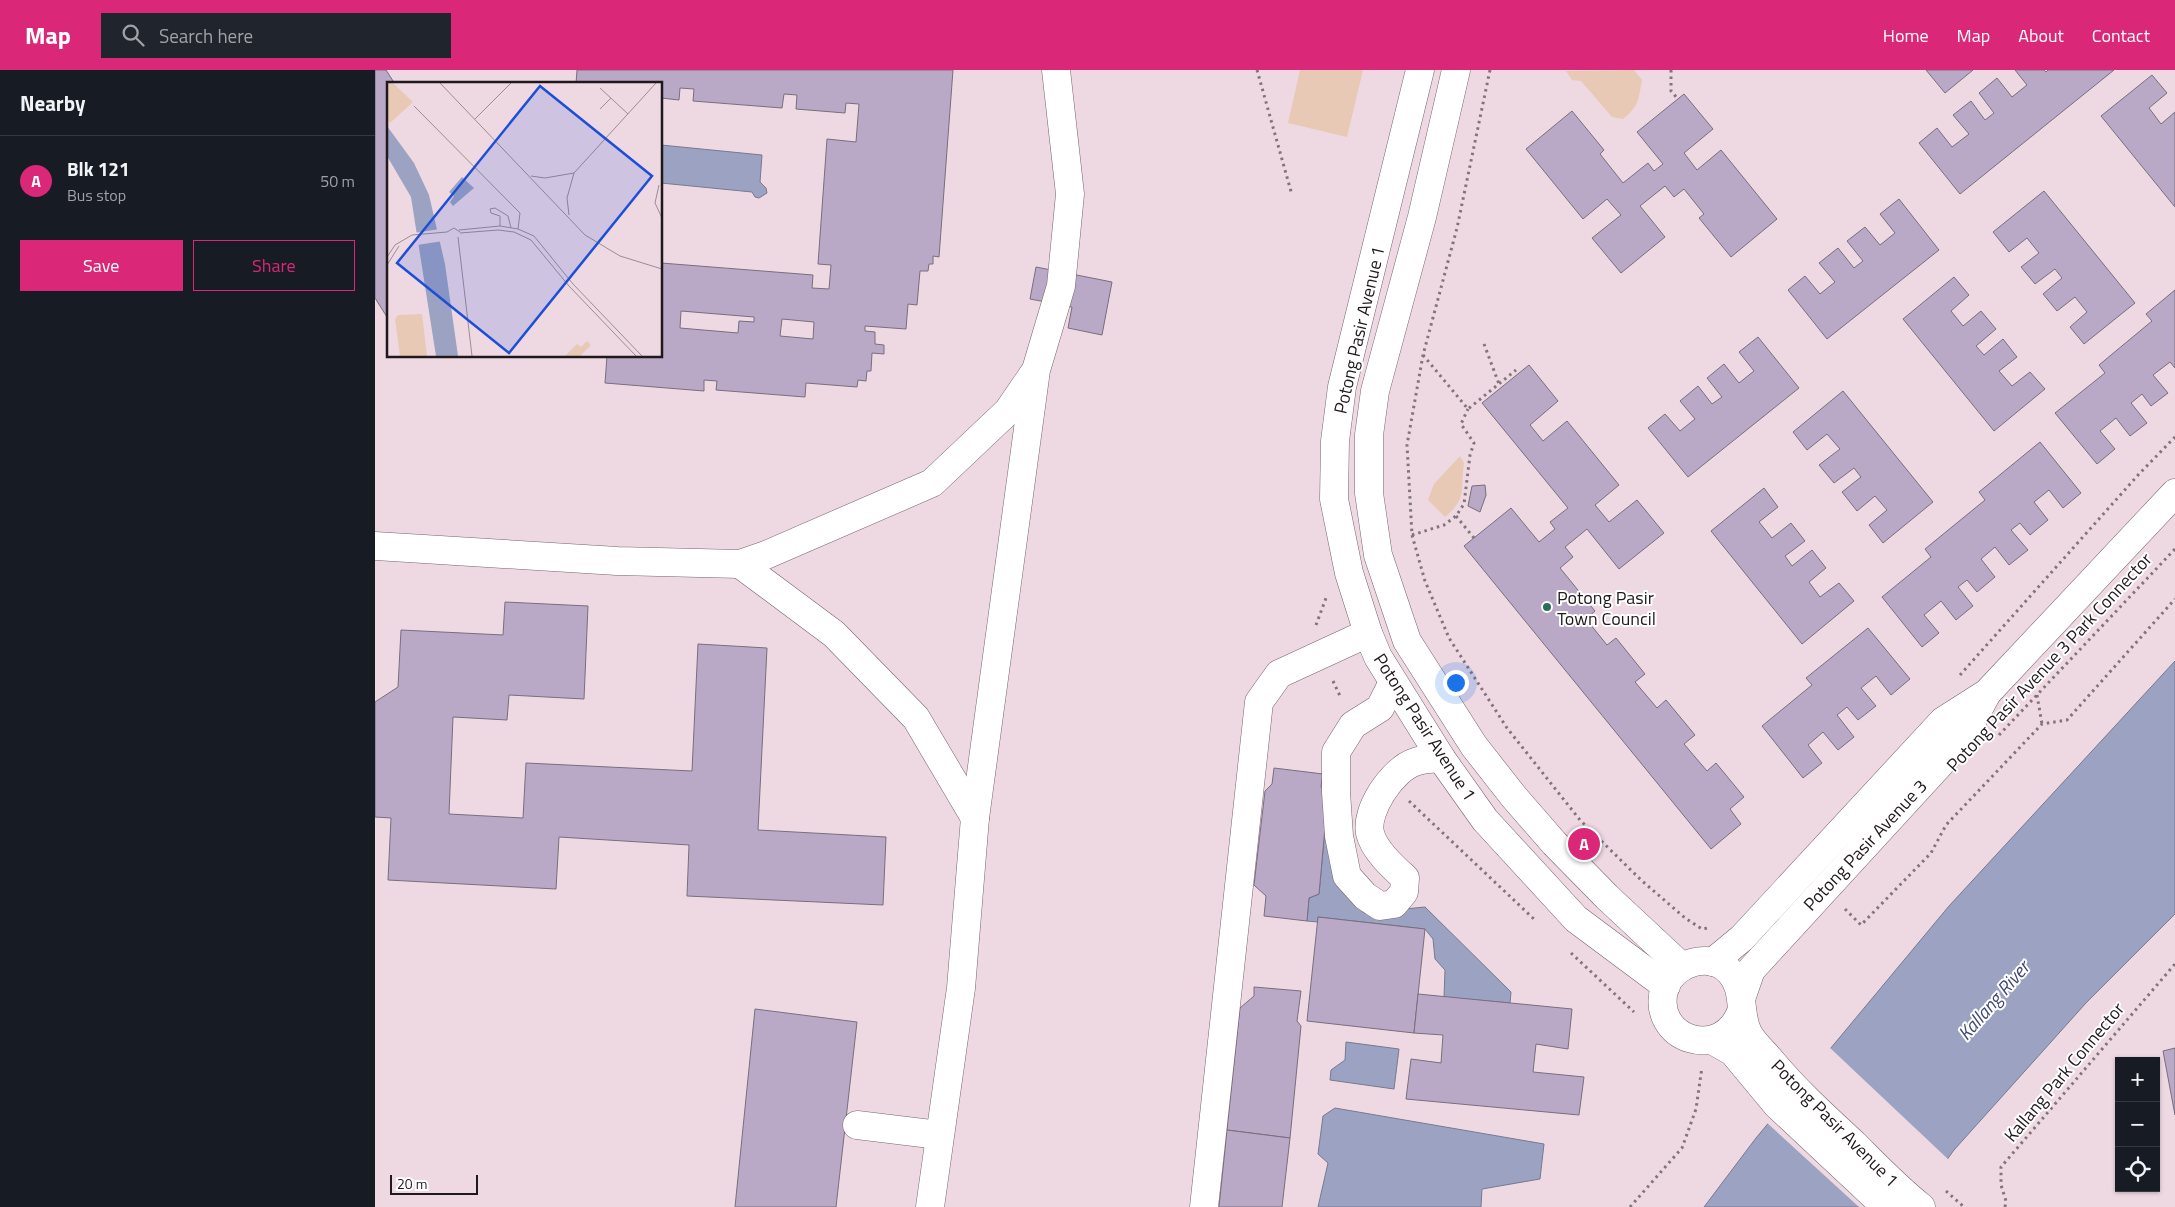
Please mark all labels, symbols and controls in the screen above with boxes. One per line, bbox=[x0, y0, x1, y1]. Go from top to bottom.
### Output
search box bbox=[101, 13, 451, 58]
text: Map bbox=[25, 17, 71, 53]
icon: search bbox=[119, 21, 147, 49]
text: Search here bbox=[159, 21, 253, 50]
text: Home bbox=[1883, 22, 1929, 49]
text: Map bbox=[1957, 22, 1990, 49]
text: About bbox=[2018, 22, 2064, 49]
text: Contact bbox=[2092, 22, 2150, 49]
inset map bbox=[387, 82, 663, 358]
text: Nearby bbox=[20, 87, 85, 119]
text: Blk 121 bbox=[67, 154, 130, 183]
text: A bbox=[31, 169, 41, 193]
text: 50 m bbox=[320, 169, 355, 193]
text: Bus stop bbox=[67, 183, 126, 207]
button: Save bbox=[20, 240, 183, 291]
button: Share bbox=[193, 240, 355, 291]
street label: Potong Pasir Avenue 1 bbox=[1327, 244, 1391, 416]
street label: Potong Pasir Avenue 3 Park Connector bbox=[1940, 546, 2158, 778]
place label: Potong Pasir Town Council bbox=[1557, 584, 1656, 632]
marker: Potong Pasir Town Council bbox=[1541, 601, 1553, 613]
street label: Potong Pasir Avenue 1 bbox=[1367, 648, 1483, 806]
your location bbox=[1443, 670, 1469, 696]
street label: Potong Pasir Avenue 3 bbox=[1797, 773, 1933, 917]
pin: A bbox=[1568, 825, 1600, 863]
water label: Kallang River bbox=[1950, 952, 2037, 1046]
street label: Kallang Park Connector bbox=[1997, 996, 2131, 1148]
street label: Potong Pasir Avenue 1 bbox=[1765, 1053, 1905, 1193]
map controls bbox=[2115, 1057, 2160, 1192]
button: + bbox=[2115, 1057, 2160, 1102]
button: − bbox=[2115, 1102, 2160, 1147]
button: locate bbox=[2115, 1147, 2160, 1192]
scale bar bbox=[390, 1172, 477, 1195]
text: 20 m bbox=[397, 1173, 427, 1194]

